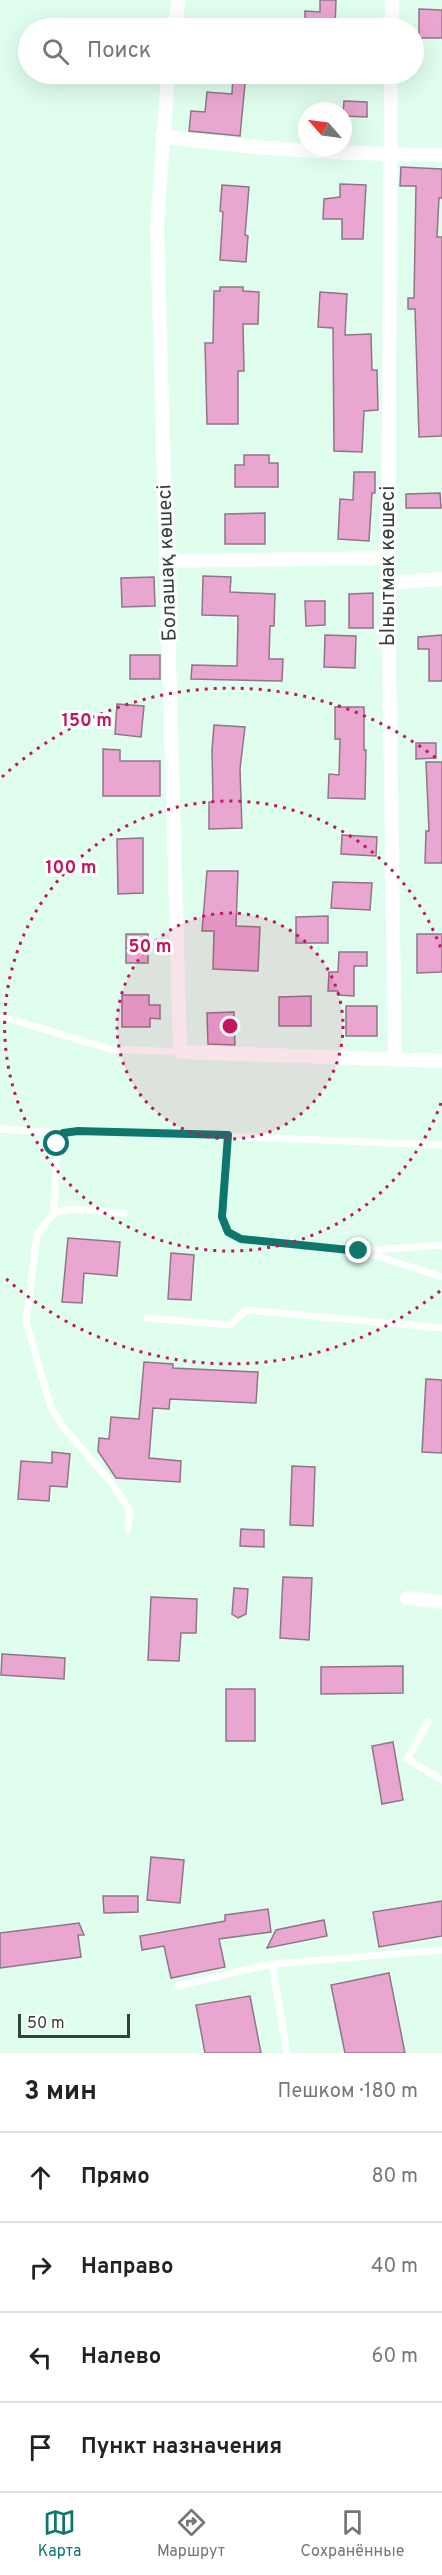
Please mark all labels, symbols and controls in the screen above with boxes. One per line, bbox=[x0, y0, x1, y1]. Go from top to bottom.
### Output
search box bbox=[18, 18, 424, 84]
icon: search bbox=[39, 35, 72, 68]
text: Поиск bbox=[87, 38, 151, 65]
north arrow bbox=[298, 102, 352, 156]
street label: Болашақ көшесі bbox=[152, 484, 184, 642]
street label: Ынытмак көшесі bbox=[376, 486, 402, 646]
text: 150 m bbox=[62, 710, 112, 733]
text: 100 m bbox=[45, 857, 97, 880]
text: 50 m bbox=[128, 936, 172, 959]
centre of rings bbox=[220, 1016, 240, 1036]
route start bbox=[43, 1130, 69, 1156]
route end bbox=[345, 1237, 371, 1263]
scale bar bbox=[18, 2011, 130, 2038]
text: 50 m bbox=[27, 2014, 65, 2034]
text: 3 мин bbox=[24, 2076, 97, 2109]
text: Пешком · 180 m bbox=[278, 2079, 418, 2105]
icon: ahead bbox=[24, 2161, 57, 2194]
text: Прямо bbox=[81, 2164, 150, 2191]
text: 80 m bbox=[372, 2164, 418, 2190]
icon: right bbox=[24, 2251, 57, 2284]
text: Направо bbox=[81, 2254, 173, 2281]
text: 40 m bbox=[371, 2254, 418, 2280]
icon: left bbox=[24, 2341, 57, 2374]
text: Налево bbox=[81, 2344, 161, 2371]
text: 60 m bbox=[372, 2344, 418, 2370]
icon: arrive bbox=[24, 2431, 57, 2464]
text: Пункт назначения bbox=[81, 2434, 282, 2461]
tab: Карта bbox=[38, 2506, 82, 2562]
tab: Маршрут bbox=[157, 2506, 225, 2562]
tab: Сохранённые bbox=[300, 2506, 404, 2562]

